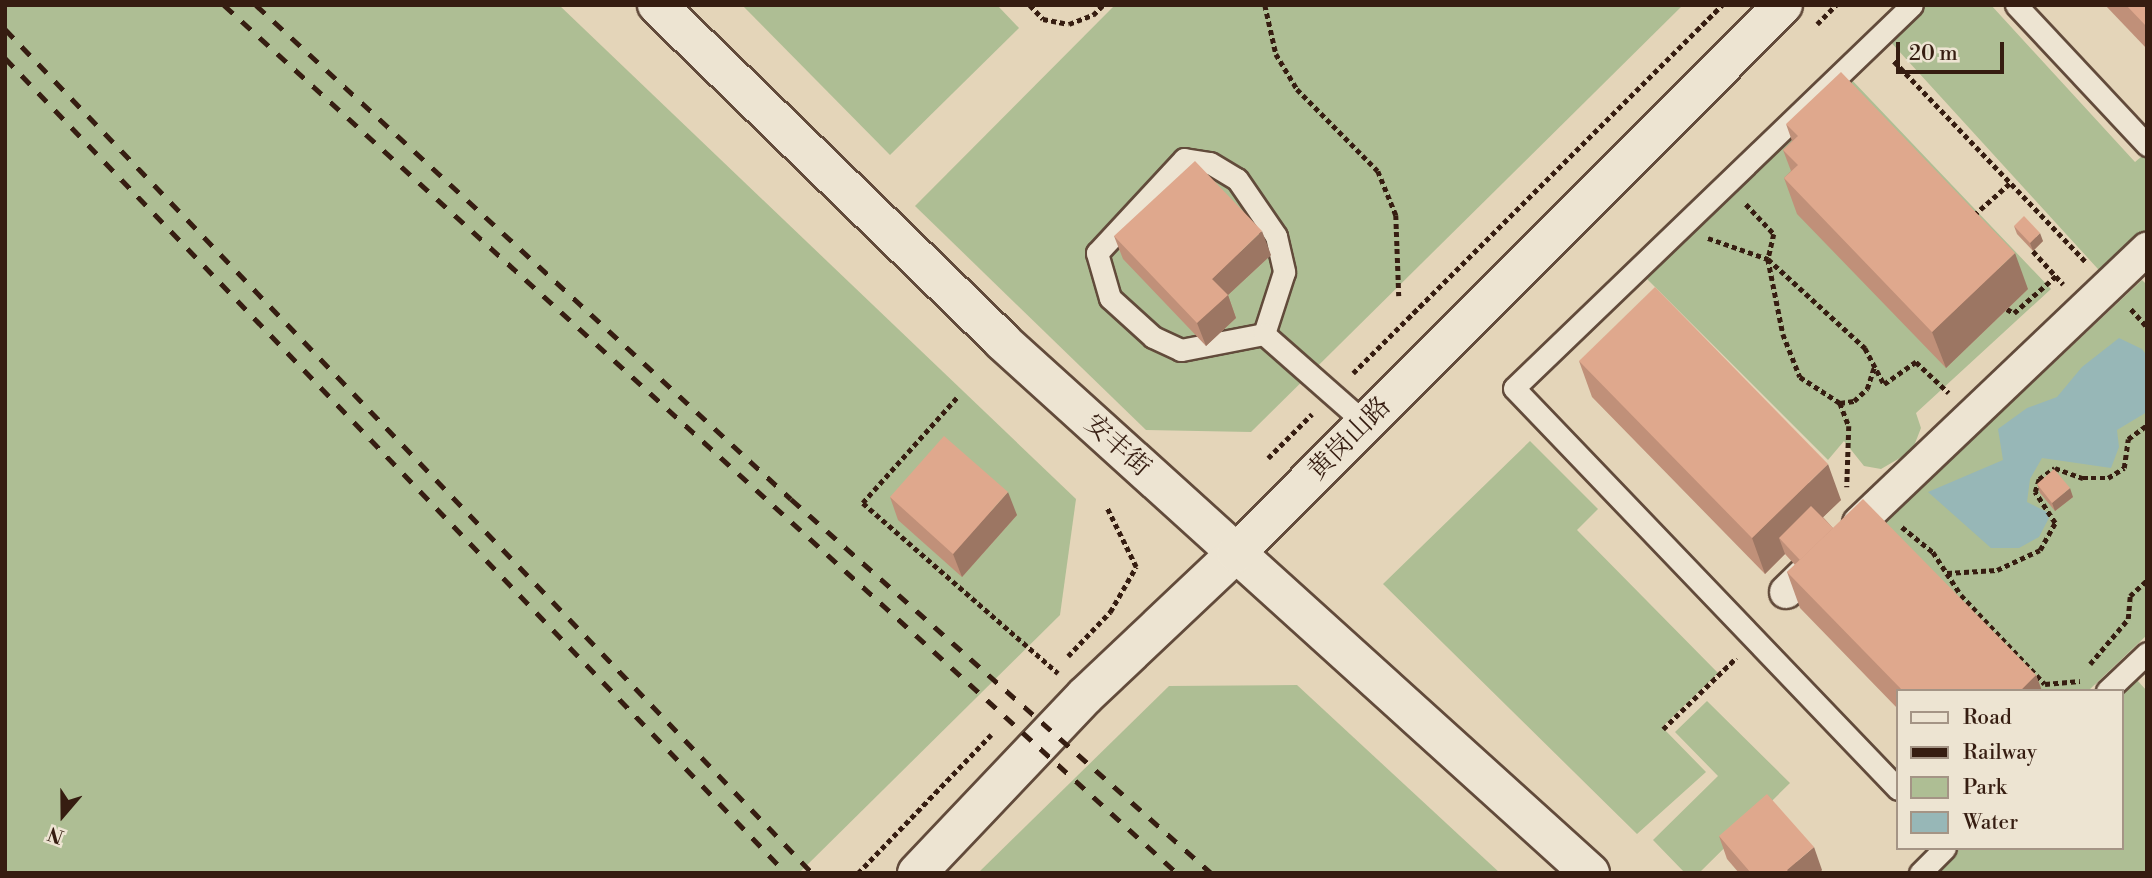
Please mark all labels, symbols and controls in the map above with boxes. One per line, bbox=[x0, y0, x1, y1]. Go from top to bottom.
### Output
scale bar bbox=[1900, 28, 2008, 72]
text: 20 m bbox=[1909, 41, 1958, 67]
street label: 黄岗山路 bbox=[1302, 391, 1398, 487]
street label: 安丰街 bbox=[1078, 408, 1156, 484]
legend bbox=[1896, 689, 2124, 850]
text: Road bbox=[1963, 705, 2012, 731]
text: Railway bbox=[1963, 740, 2037, 766]
text: Park bbox=[1963, 775, 2007, 801]
north arrow bbox=[28, 780, 98, 850]
text: Water bbox=[1963, 810, 2018, 836]
text: N bbox=[45, 821, 67, 849]

